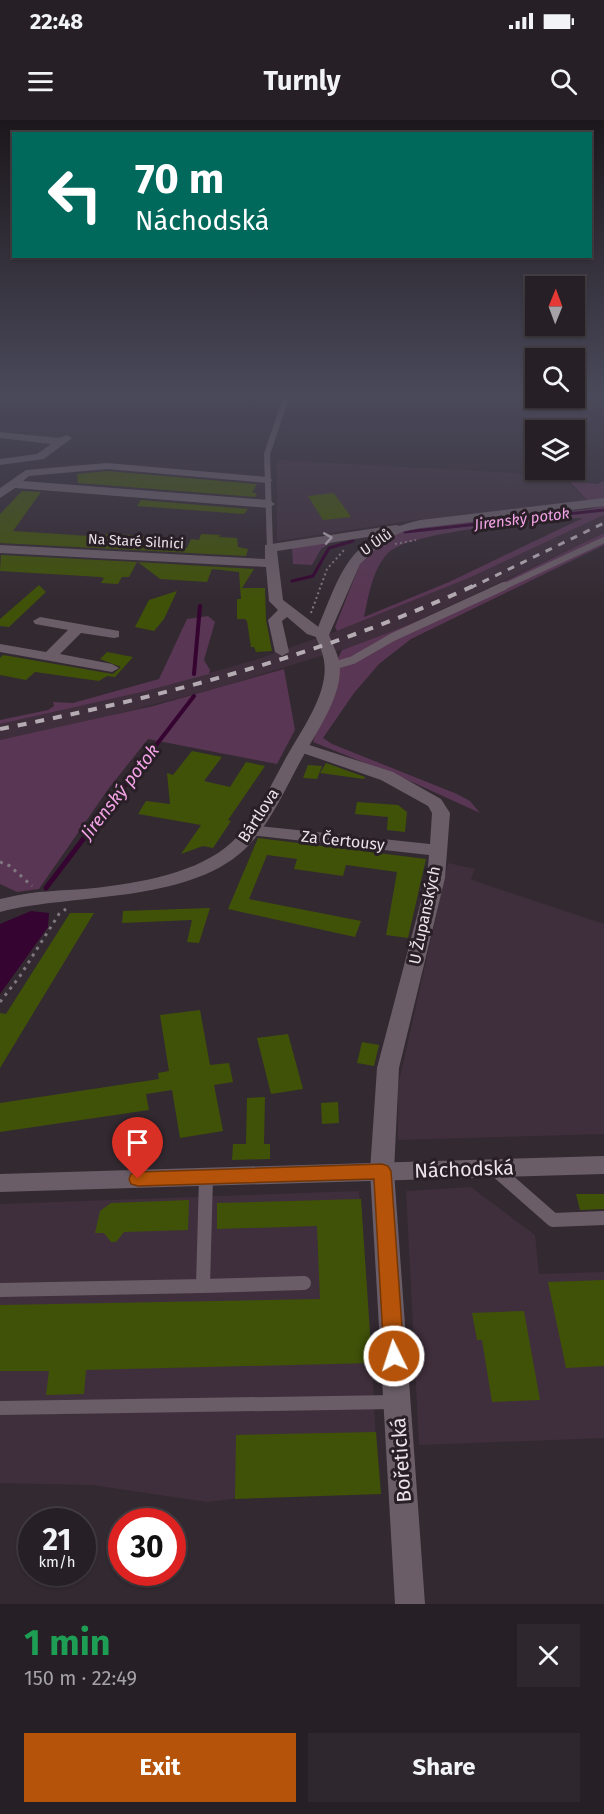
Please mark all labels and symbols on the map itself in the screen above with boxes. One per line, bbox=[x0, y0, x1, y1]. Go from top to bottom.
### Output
north arrow bbox=[525, 276, 585, 336]
water label: Jirenský potok bbox=[472, 504, 571, 534]
street label: U Úlů bbox=[357, 525, 395, 559]
street label: Na Staré Silnici bbox=[88, 531, 184, 552]
one-way arrow bbox=[323, 532, 333, 545]
water label: Jirenský potok bbox=[75, 740, 164, 845]
street label: Bártlova bbox=[234, 785, 283, 846]
street label: Za Čertousy bbox=[300, 826, 386, 854]
street label: U Županských bbox=[404, 864, 444, 966]
pin bbox=[112, 1117, 163, 1179]
street label: Náchodská bbox=[414, 1155, 514, 1183]
position arrow bbox=[362, 1324, 426, 1388]
street label: Bořetická bbox=[386, 1417, 416, 1503]
speed limit sign: 30 bbox=[108, 1508, 186, 1586]

